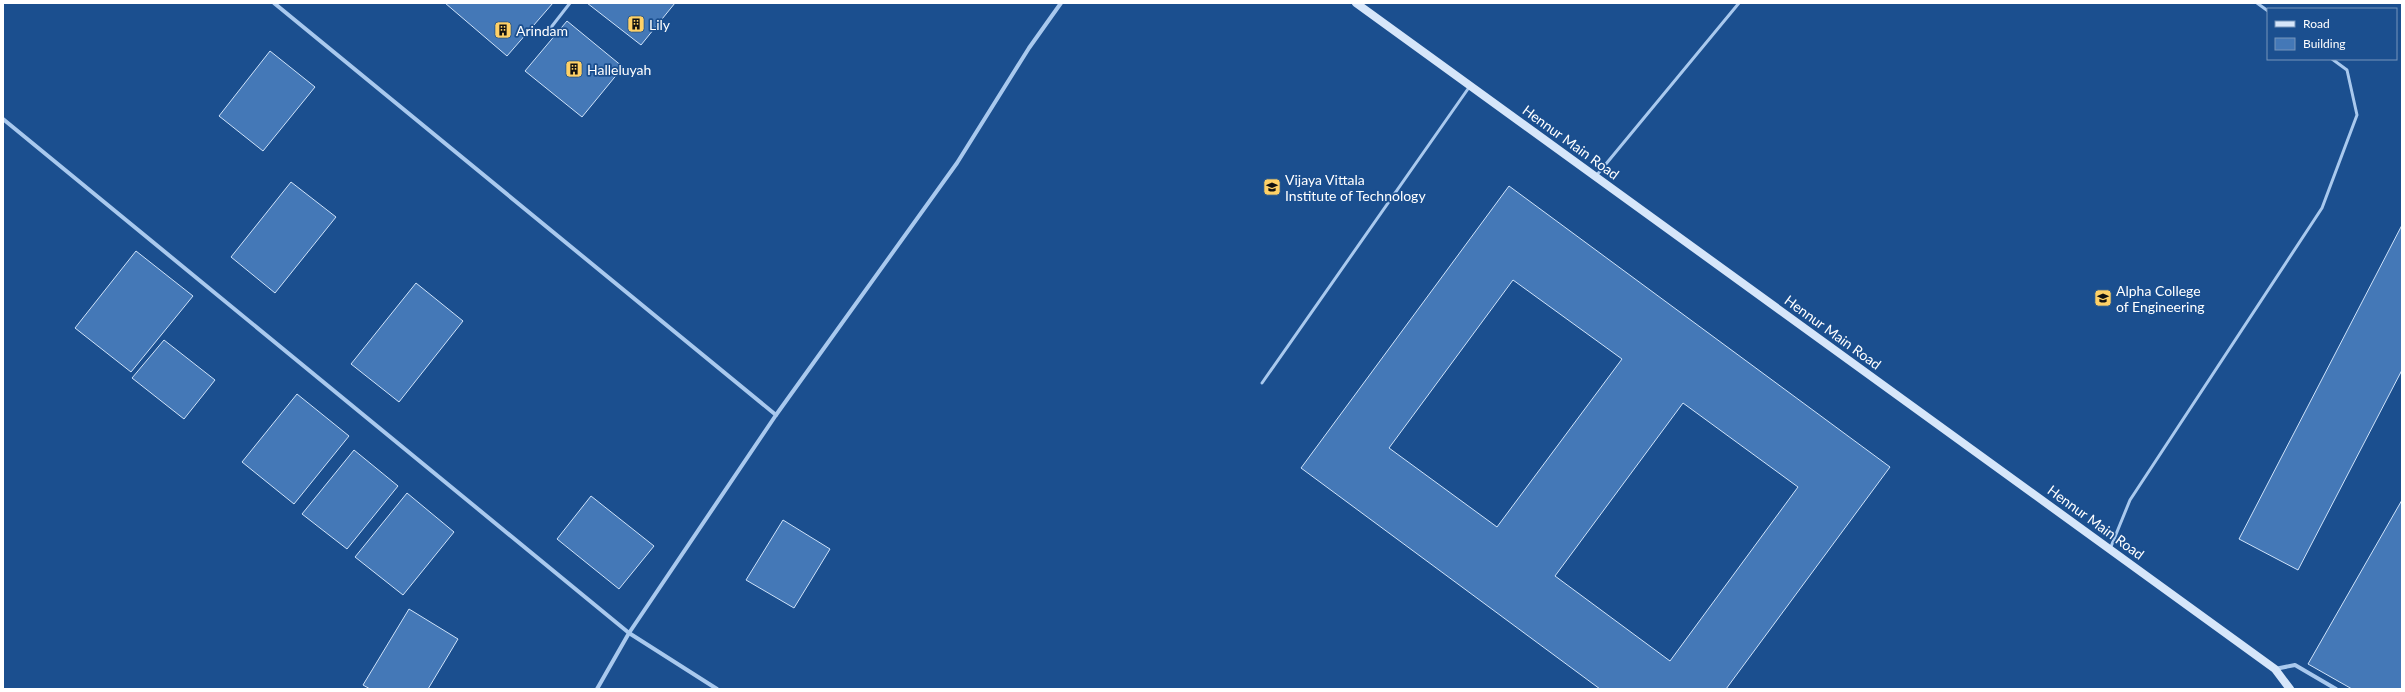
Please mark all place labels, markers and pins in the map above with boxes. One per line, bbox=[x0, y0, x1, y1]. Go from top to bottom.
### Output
building icon: Lily bbox=[626, 14, 646, 34]
place label: Lily bbox=[649, 16, 671, 33]
building icon: Arindam bbox=[493, 20, 513, 40]
place label: Arindam bbox=[516, 22, 568, 39]
building icon: Halleluyah bbox=[564, 59, 584, 79]
place label: Halleluyah bbox=[587, 61, 651, 78]
place label: Vijaya Vittala Institute of Technology bbox=[1285, 171, 1426, 204]
school or university icon: Vijaya Vittala Institute of Technology bbox=[1262, 177, 1282, 197]
place label: Alpha College of Engineering bbox=[2116, 282, 2205, 315]
school or university icon: Alpha College of Engineering bbox=[2093, 288, 2113, 308]

